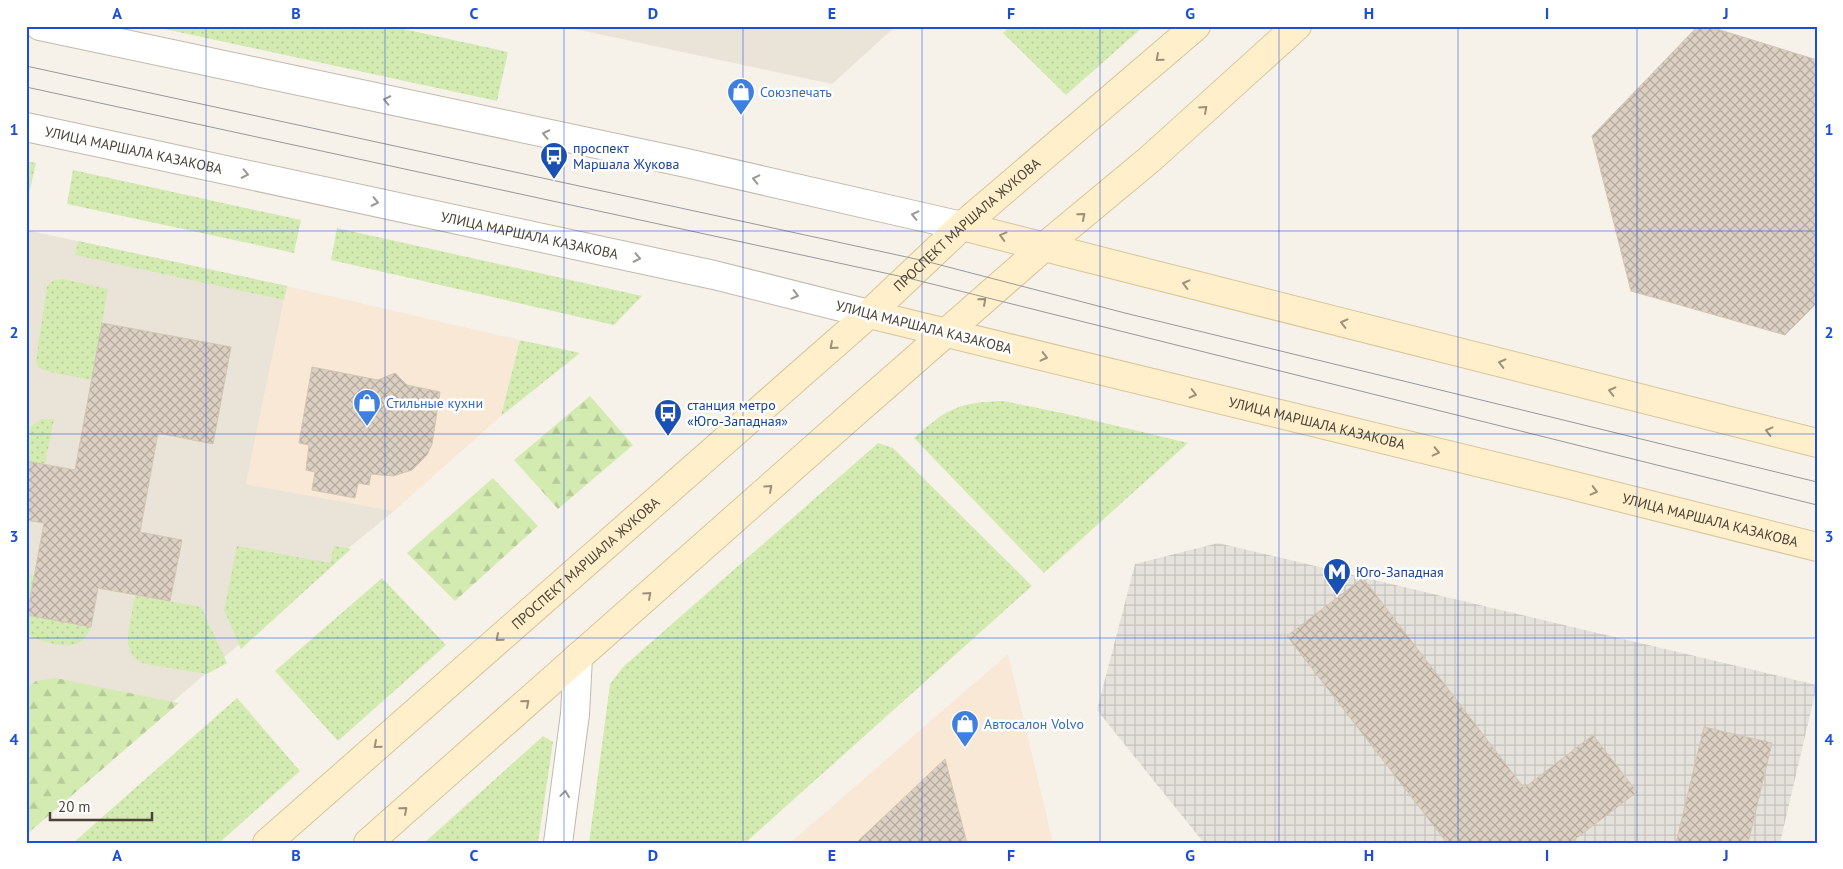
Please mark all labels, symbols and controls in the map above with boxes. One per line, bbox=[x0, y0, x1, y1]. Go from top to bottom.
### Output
text: A bbox=[112, 3, 122, 23]
text: B bbox=[291, 3, 301, 23]
text: C bbox=[470, 3, 479, 23]
text: D bbox=[648, 3, 658, 23]
text: E bbox=[828, 3, 836, 23]
text: F bbox=[1007, 3, 1015, 23]
text: G bbox=[1185, 3, 1195, 23]
text: H bbox=[1364, 3, 1374, 23]
text: I bbox=[1545, 3, 1549, 23]
text: J bbox=[1722, 3, 1729, 23]
one-way arrow bbox=[1156, 52, 1165, 61]
shop icon: Союзпечать bbox=[726, 77, 756, 116]
place label: Союзпечать bbox=[760, 83, 832, 101]
one-way arrow bbox=[383, 95, 392, 106]
one-way arrow bbox=[1199, 106, 1208, 115]
text: 1 bbox=[9, 119, 19, 139]
text: 1 bbox=[1824, 119, 1834, 139]
street label: УЛИЦА МАРШАЛА КАЗАКОВА bbox=[43, 122, 225, 178]
one-way arrow bbox=[542, 129, 551, 140]
place label: проспект Маршала Жукова bbox=[573, 139, 679, 173]
bus stop icon: проспект Маршала Жукова bbox=[539, 141, 569, 180]
street label: ПРОСПЕКТ МАРШАЛА ЖУКОВА bbox=[890, 153, 1045, 295]
one-way arrow bbox=[241, 168, 249, 179]
one-way arrow bbox=[752, 174, 761, 185]
one-way arrow bbox=[371, 196, 380, 207]
street label: УЛИЦА МАРШАЛА КАЗАКОВА bbox=[439, 207, 621, 263]
one-way arrow bbox=[910, 210, 919, 221]
one-way arrow bbox=[1076, 212, 1085, 221]
one-way arrow bbox=[1000, 232, 1008, 242]
one-way arrow bbox=[632, 252, 641, 263]
one-way arrow bbox=[1182, 279, 1191, 290]
one-way arrow bbox=[790, 289, 799, 300]
street label: УЛИЦА МАРШАЛА КАЗАКОВА bbox=[834, 296, 1015, 358]
one-way arrow bbox=[977, 298, 986, 307]
one-way arrow bbox=[1341, 319, 1349, 329]
text: 2 bbox=[9, 322, 19, 342]
text: 2 bbox=[1824, 322, 1834, 342]
one-way arrow bbox=[829, 340, 838, 349]
one-way arrow bbox=[1040, 351, 1049, 362]
one-way arrow bbox=[1497, 358, 1506, 369]
one-way arrow bbox=[1607, 386, 1616, 397]
shop icon: Стильные кухни bbox=[352, 388, 382, 427]
one-way arrow bbox=[1188, 388, 1196, 398]
street label: УЛИЦА МАРШАЛА КАЗАКОВА bbox=[1227, 393, 1408, 453]
place label: Стильные кухни bbox=[386, 394, 483, 412]
place label: станция метро «Юго-Западная» bbox=[687, 396, 788, 430]
bus stop icon: станция метро «Юго-Западная» bbox=[653, 398, 683, 437]
one-way arrow bbox=[1765, 426, 1774, 437]
one-way arrow bbox=[1431, 446, 1440, 457]
one-way arrow bbox=[764, 484, 773, 493]
one-way arrow bbox=[1589, 485, 1597, 495]
street label: УЛИЦА МАРШАЛА КАЗАКОВА bbox=[1620, 489, 1801, 551]
street label: ПРОСПЕКТ МАРШАЛА ЖУКОВА bbox=[508, 493, 664, 633]
text: 3 bbox=[9, 526, 19, 546]
text: 3 bbox=[1824, 526, 1834, 546]
metro station icon: Юго-Западная bbox=[1322, 557, 1352, 596]
place label: Юго-Западная bbox=[1356, 563, 1444, 581]
one-way arrow bbox=[642, 592, 651, 601]
one-way arrow bbox=[495, 633, 504, 642]
one-way arrow bbox=[521, 700, 530, 709]
shop icon: Автосалон Volvo bbox=[950, 709, 980, 748]
place label: Автосалон Volvo bbox=[984, 715, 1084, 733]
text: 4 bbox=[9, 729, 19, 749]
text: 4 bbox=[1824, 729, 1834, 749]
one-way arrow bbox=[373, 740, 382, 749]
scale bar bbox=[50, 789, 152, 821]
one-way arrow bbox=[559, 790, 569, 799]
text: 20 m bbox=[58, 797, 91, 816]
one-way arrow bbox=[399, 807, 408, 816]
text: A bbox=[112, 845, 122, 865]
text: B bbox=[291, 845, 301, 865]
text: C bbox=[470, 845, 479, 865]
text: D bbox=[648, 845, 658, 865]
text: E bbox=[828, 845, 836, 865]
text: F bbox=[1007, 845, 1015, 865]
text: G bbox=[1185, 845, 1195, 865]
text: H bbox=[1364, 845, 1374, 865]
text: I bbox=[1545, 845, 1549, 865]
text: J bbox=[1722, 845, 1729, 865]

